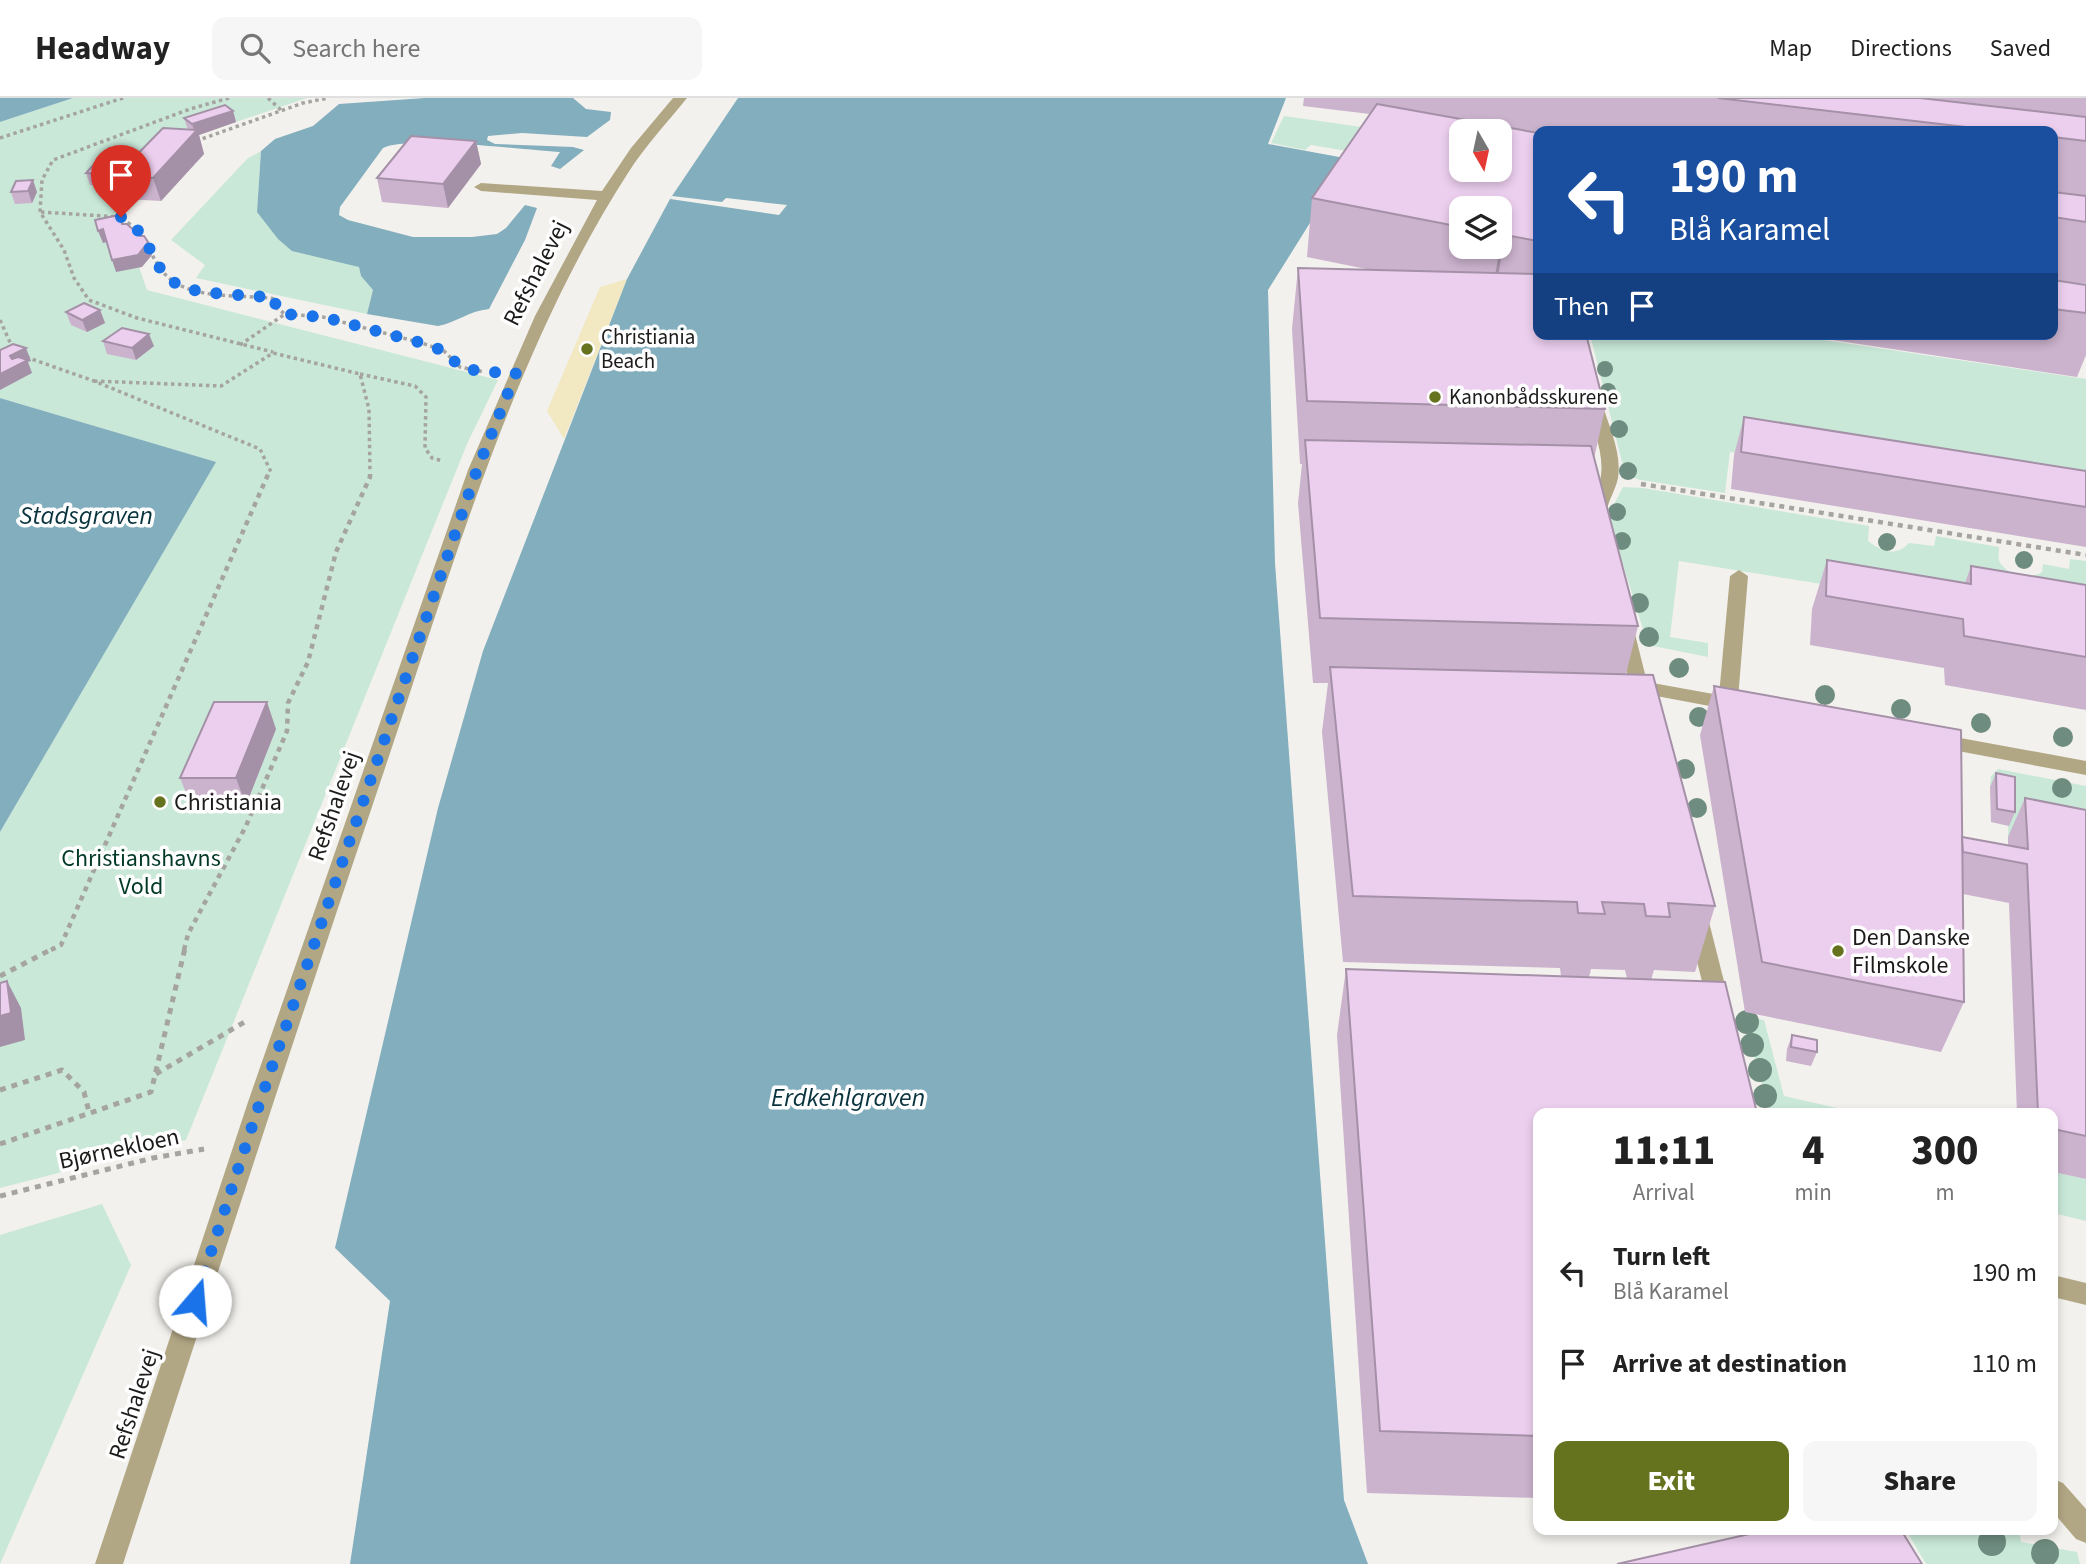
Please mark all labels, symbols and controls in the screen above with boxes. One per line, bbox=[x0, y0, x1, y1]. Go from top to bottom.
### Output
search box bbox=[212, 17, 702, 80]
text: Headway bbox=[35, 25, 170, 72]
icon: search bbox=[236, 29, 274, 67]
text: Search here bbox=[292, 30, 420, 67]
text: Map bbox=[1769, 31, 1812, 66]
text: Directions bbox=[1850, 31, 1952, 66]
text: Saved bbox=[1990, 31, 2051, 66]
north arrow bbox=[1449, 119, 1512, 182]
map controls bbox=[1449, 119, 1512, 259]
text: 190 m bbox=[1669, 142, 1798, 212]
pin bbox=[91, 145, 151, 217]
icon: left bbox=[1554, 154, 1645, 245]
icon: arrive bbox=[102, 156, 140, 194]
button: layers bbox=[1449, 196, 1512, 259]
text: Blå Karamel bbox=[1669, 207, 1830, 253]
street label: Refshalevej bbox=[494, 214, 578, 332]
icon: arrive bbox=[1623, 287, 1661, 325]
text: Then bbox=[1554, 288, 1609, 325]
place label: Christiania Beach bbox=[601, 322, 695, 376]
marker: Christiania Beach bbox=[579, 341, 595, 357]
place label: Kanonbådsskurene bbox=[1449, 382, 1618, 412]
marker: Kanonbådsskurene bbox=[1427, 389, 1443, 405]
water label: Stadsgraven bbox=[19, 497, 153, 534]
street label: Refshalevej bbox=[299, 746, 369, 866]
place label: Christiania bbox=[174, 785, 282, 820]
marker: Christiania bbox=[152, 794, 168, 810]
park label: Christianshavns Vold bbox=[61, 841, 221, 904]
place label: Den Danske Filmskole bbox=[1852, 920, 1970, 983]
marker: Den Danske Filmskole bbox=[1830, 943, 1846, 959]
water label: Erdkehlgraven bbox=[771, 1079, 925, 1116]
street label: Bjørnekloen bbox=[55, 1119, 183, 1179]
text: 11:11 bbox=[1612, 1121, 1715, 1181]
text: 4 bbox=[1802, 1121, 1824, 1181]
text: 300 bbox=[1911, 1121, 1979, 1181]
text: Arrival bbox=[1633, 1176, 1695, 1209]
text: min bbox=[1795, 1176, 1832, 1209]
text: m bbox=[1935, 1176, 1954, 1209]
text: Turn left bbox=[1613, 1238, 1710, 1275]
icon: left bbox=[1554, 1254, 1592, 1292]
text: 190 m bbox=[1971, 1254, 2037, 1291]
position arrow bbox=[158, 1264, 232, 1338]
text: Blå Karamel bbox=[1613, 1275, 1729, 1308]
street label: Refshalevej bbox=[100, 1344, 168, 1464]
icon: arrive bbox=[1554, 1345, 1592, 1383]
text: Arrive at destination bbox=[1613, 1345, 1847, 1382]
text: 110 m bbox=[1971, 1345, 2037, 1382]
button: Exit bbox=[1554, 1441, 1789, 1521]
button: Share bbox=[1803, 1441, 2037, 1521]

